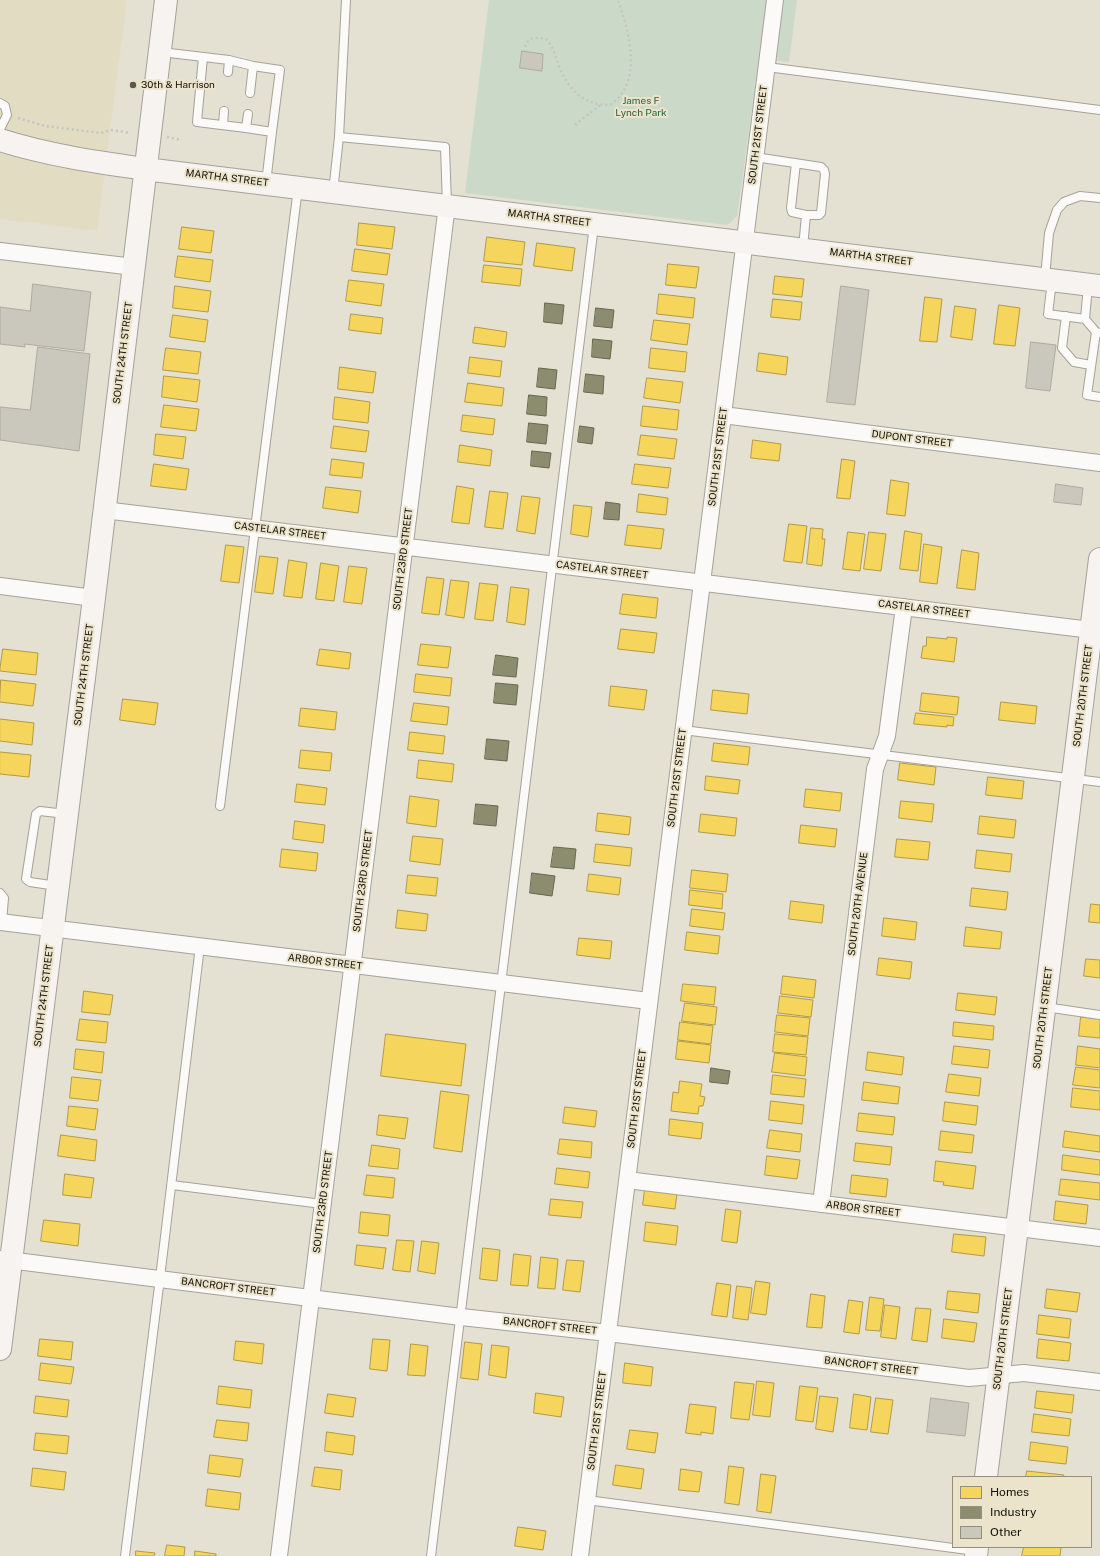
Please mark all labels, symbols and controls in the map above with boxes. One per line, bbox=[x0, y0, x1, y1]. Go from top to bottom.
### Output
place label: 30th & Harrison bbox=[141, 79, 215, 91]
marker: 30th & Harrison bbox=[128, 80, 138, 90]
street label: SOUTH 21ST STREET bbox=[746, 85, 770, 185]
park label: James F Lynch Park bbox=[615, 95, 667, 118]
street label: MARTHA STREET bbox=[185, 167, 269, 189]
street label: MARTHA STREET bbox=[507, 207, 591, 229]
street label: MARTHA STREET bbox=[829, 246, 913, 268]
street label: SOUTH 24TH STREET bbox=[111, 301, 135, 405]
street label: SOUTH 21ST STREET bbox=[706, 407, 730, 507]
street label: DUPONT STREET bbox=[871, 428, 953, 450]
street label: SOUTH 23RD STREET bbox=[391, 507, 415, 611]
street label: CASTELAR STREET bbox=[233, 519, 327, 543]
street label: CASTELAR STREET bbox=[555, 558, 649, 582]
street label: CASTELAR STREET bbox=[877, 597, 971, 621]
street label: SOUTH 24TH STREET bbox=[72, 623, 96, 727]
street label: SOUTH 20TH STREET bbox=[1071, 644, 1095, 748]
street label: SOUTH 21ST STREET bbox=[665, 728, 689, 828]
street label: SOUTH 23RD STREET bbox=[351, 829, 375, 933]
street label: SOUTH 20TH AVENUE bbox=[846, 851, 870, 957]
street label: SOUTH 24TH STREET bbox=[32, 944, 56, 1048]
street label: ARBOR STREET bbox=[287, 951, 363, 973]
street label: SOUTH 20TH STREET bbox=[1031, 966, 1055, 1070]
street label: SOUTH 21ST STREET bbox=[625, 1049, 649, 1149]
street label: SOUTH 23RD STREET bbox=[311, 1150, 335, 1254]
street label: ARBOR STREET bbox=[825, 1198, 901, 1220]
street label: BANCROFT STREET bbox=[180, 1275, 276, 1299]
street label: SOUTH 20TH STREET bbox=[991, 1287, 1015, 1391]
street label: BANCROFT STREET bbox=[502, 1315, 598, 1337]
street label: BANCROFT STREET bbox=[823, 1354, 919, 1378]
street label: SOUTH 21ST STREET bbox=[585, 1371, 609, 1471]
legend bbox=[952, 1476, 1092, 1548]
text: Homes bbox=[990, 1485, 1029, 1499]
text: Industry bbox=[990, 1505, 1036, 1519]
text: Other bbox=[990, 1525, 1022, 1539]

